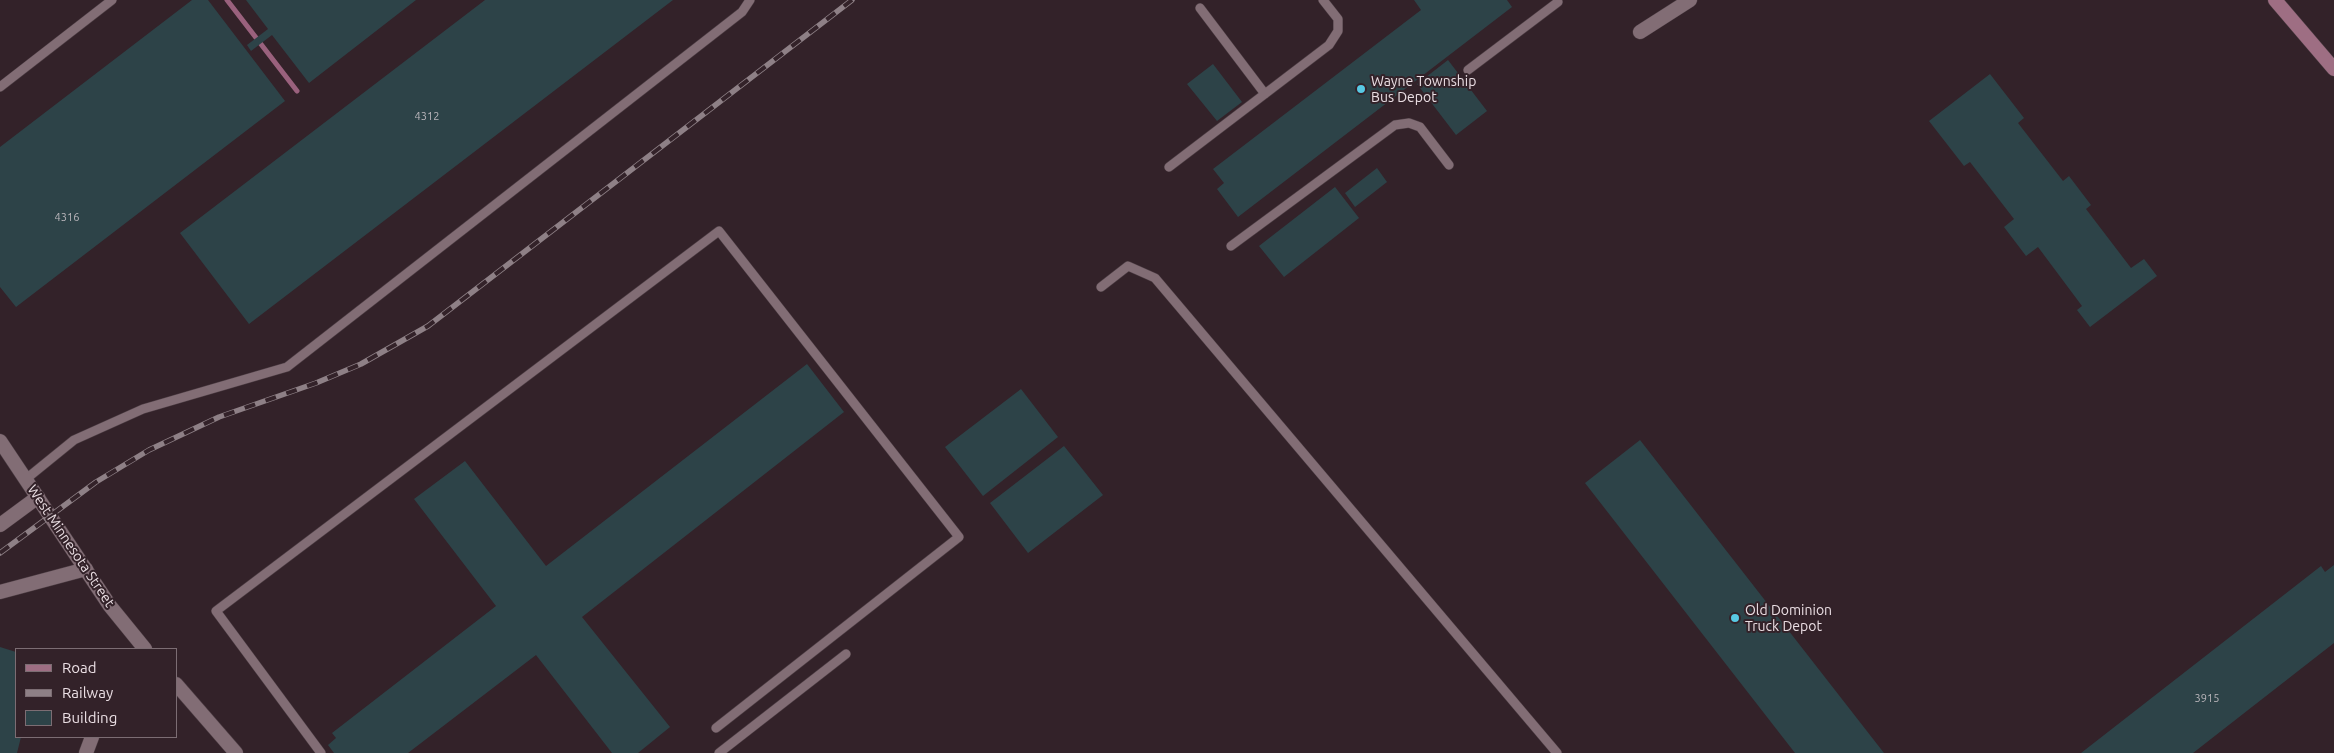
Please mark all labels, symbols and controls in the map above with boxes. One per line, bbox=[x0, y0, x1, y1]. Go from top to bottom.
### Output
place label: Wayne Township Bus Depot bbox=[1371, 73, 1476, 105]
marker: Wayne Township Bus Depot bbox=[1355, 83, 1367, 95]
house number: 4312 bbox=[415, 109, 439, 123]
house number: 4316 bbox=[55, 210, 79, 224]
street label: West Minnesota Street bbox=[24, 482, 118, 610]
place label: Old Dominion Truck Depot bbox=[1745, 602, 1832, 634]
marker: Old Dominion Truck Depot bbox=[1729, 612, 1741, 624]
legend bbox=[15, 648, 178, 738]
text: Road bbox=[62, 659, 97, 676]
text: Railway bbox=[62, 684, 113, 701]
house number: 3915 bbox=[2195, 691, 2219, 705]
text: Building bbox=[62, 709, 117, 726]

